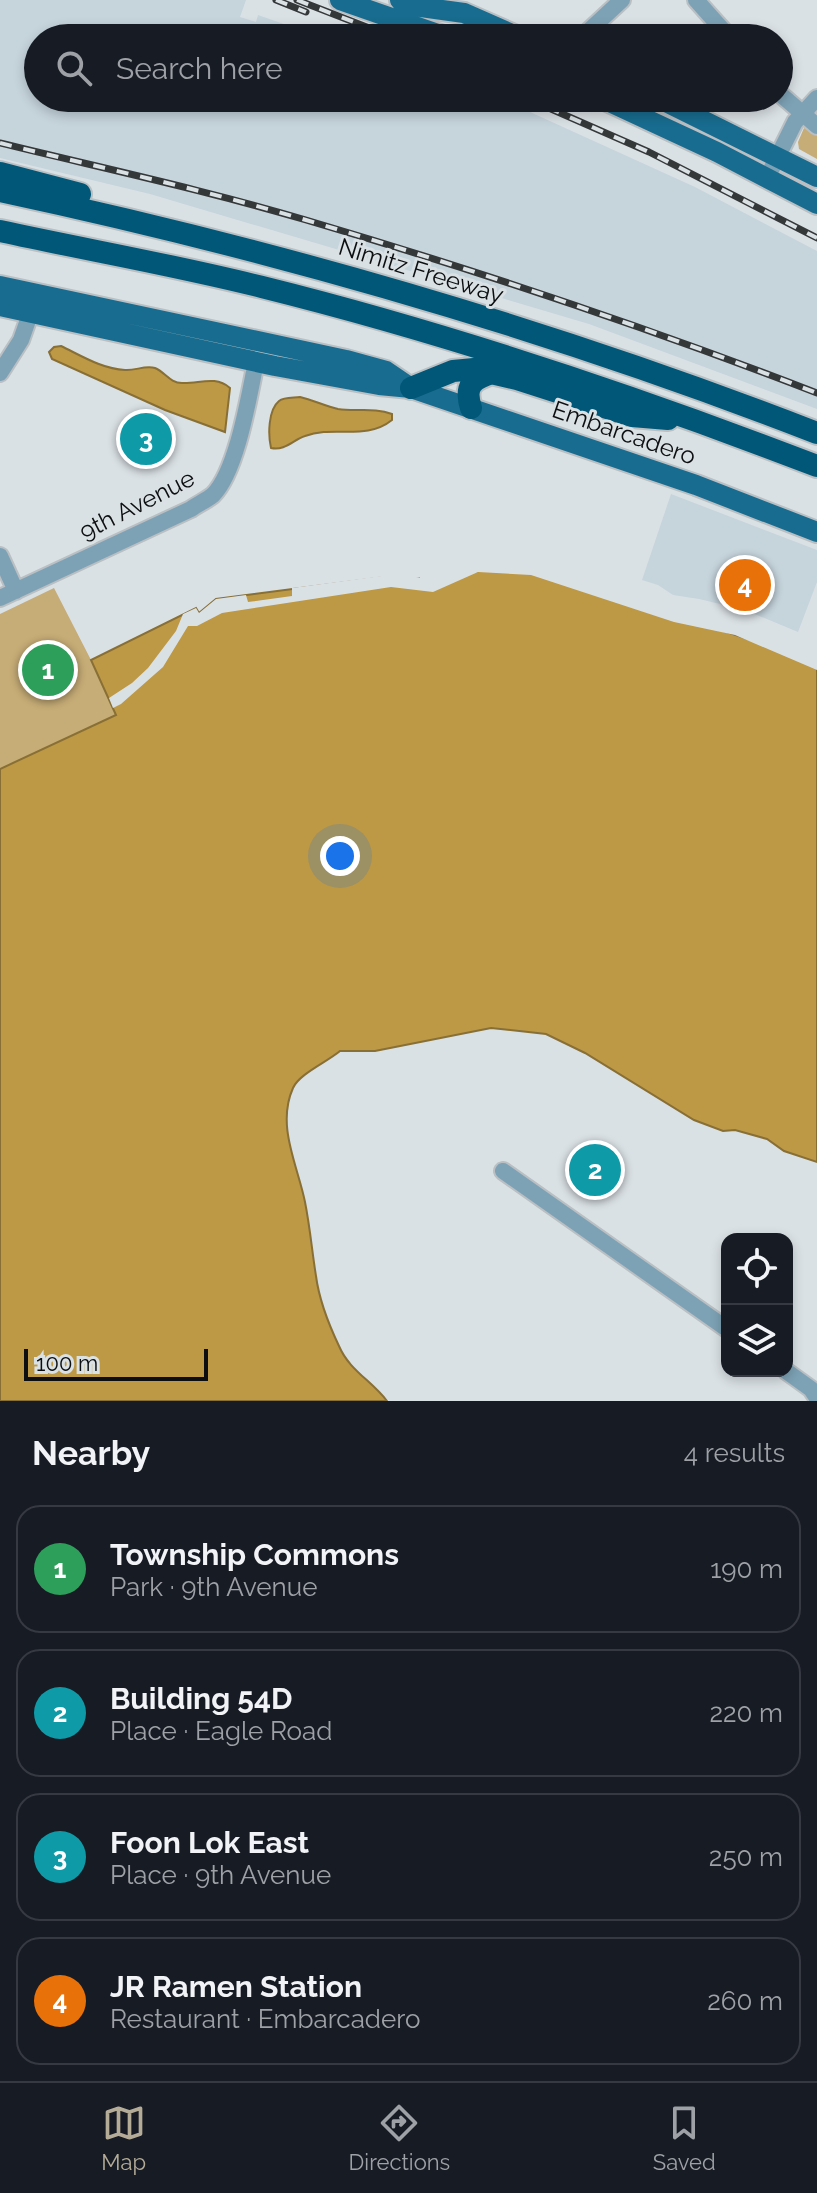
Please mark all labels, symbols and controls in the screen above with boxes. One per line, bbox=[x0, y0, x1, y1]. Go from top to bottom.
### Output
search box bbox=[24, 24, 793, 112]
icon: search bbox=[52, 46, 96, 90]
text: Search here bbox=[116, 51, 283, 86]
street label: Nimitz Freeway bbox=[335, 232, 507, 309]
street label: Embarcadero bbox=[548, 394, 700, 471]
pin: 3 bbox=[120, 409, 172, 469]
street label: 9th Avenue bbox=[74, 463, 199, 546]
pin: 4 bbox=[719, 555, 771, 615]
pin: 1 bbox=[22, 640, 74, 700]
your location bbox=[320, 836, 360, 876]
pin: 2 bbox=[569, 1140, 621, 1200]
map controls bbox=[721, 1233, 793, 1377]
button: locate bbox=[721, 1233, 793, 1305]
button: layers bbox=[721, 1305, 793, 1377]
scale bar bbox=[24, 1345, 208, 1381]
text: 100 m bbox=[36, 1350, 98, 1376]
text: Nearby bbox=[32, 1433, 150, 1473]
text: 4 results bbox=[684, 1438, 785, 1468]
text: Township Commons bbox=[110, 1537, 399, 1572]
text: 1 bbox=[54, 1554, 66, 1584]
text: 190 m bbox=[710, 1554, 783, 1584]
text: Park · 9th Avenue bbox=[110, 1572, 317, 1602]
text: Building 54D bbox=[110, 1681, 293, 1716]
text: 2 bbox=[53, 1698, 67, 1728]
text: 220 m bbox=[709, 1698, 783, 1728]
text: Place · Eagle Road bbox=[110, 1716, 332, 1746]
text: Foon Lok East bbox=[110, 1825, 309, 1860]
text: 3 bbox=[53, 1842, 67, 1872]
text: 250 m bbox=[709, 1842, 783, 1872]
text: Place · 9th Avenue bbox=[110, 1860, 331, 1890]
text: JR Ramen Station bbox=[110, 1969, 362, 2004]
text: 4 bbox=[53, 1986, 67, 2016]
text: 260 m bbox=[707, 1986, 783, 2016]
text: Restaurant · Embarcadero bbox=[110, 2004, 420, 2034]
tab: Map bbox=[101, 2101, 146, 2175]
tab: Directions bbox=[349, 2101, 450, 2175]
tab: Saved bbox=[653, 2101, 716, 2175]

